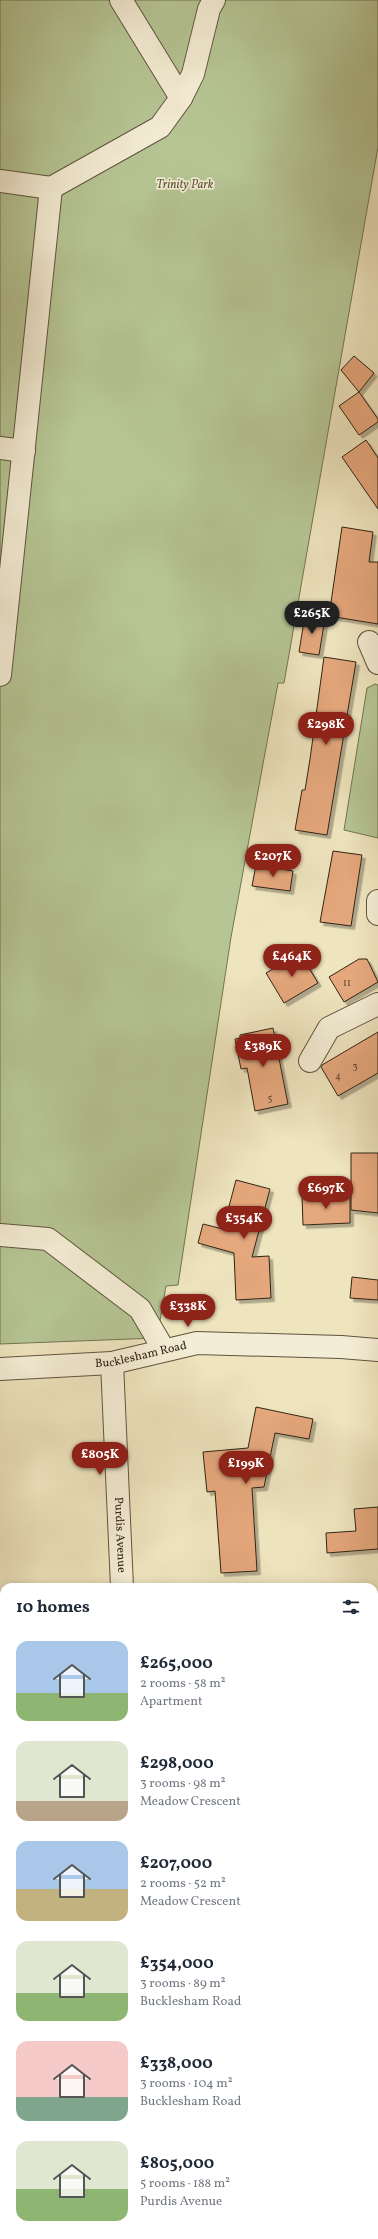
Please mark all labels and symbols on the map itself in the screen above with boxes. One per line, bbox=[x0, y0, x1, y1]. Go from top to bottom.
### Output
park label: Trinity Park bbox=[157, 177, 214, 193]
pin: £265K bbox=[284, 601, 340, 635]
pin: £298K bbox=[298, 712, 354, 746]
pin: £207K bbox=[245, 844, 301, 878]
pin: £464K bbox=[264, 944, 320, 978]
house number: 11 bbox=[343, 976, 351, 990]
pin: £389K bbox=[235, 1034, 291, 1068]
house number: 3 bbox=[352, 1059, 358, 1073]
house number: 4 bbox=[335, 1069, 341, 1083]
house number: 5 bbox=[268, 1091, 273, 1105]
pin: £697K bbox=[298, 1176, 354, 1210]
pin: £354K bbox=[216, 1206, 272, 1240]
pin: £338K bbox=[160, 1294, 216, 1328]
street label: Bucklesham Road bbox=[95, 1338, 189, 1372]
pin: £805K bbox=[72, 1442, 128, 1476]
pin: £199K bbox=[218, 1451, 274, 1485]
street label: Purdis Avenue bbox=[110, 1496, 129, 1573]

